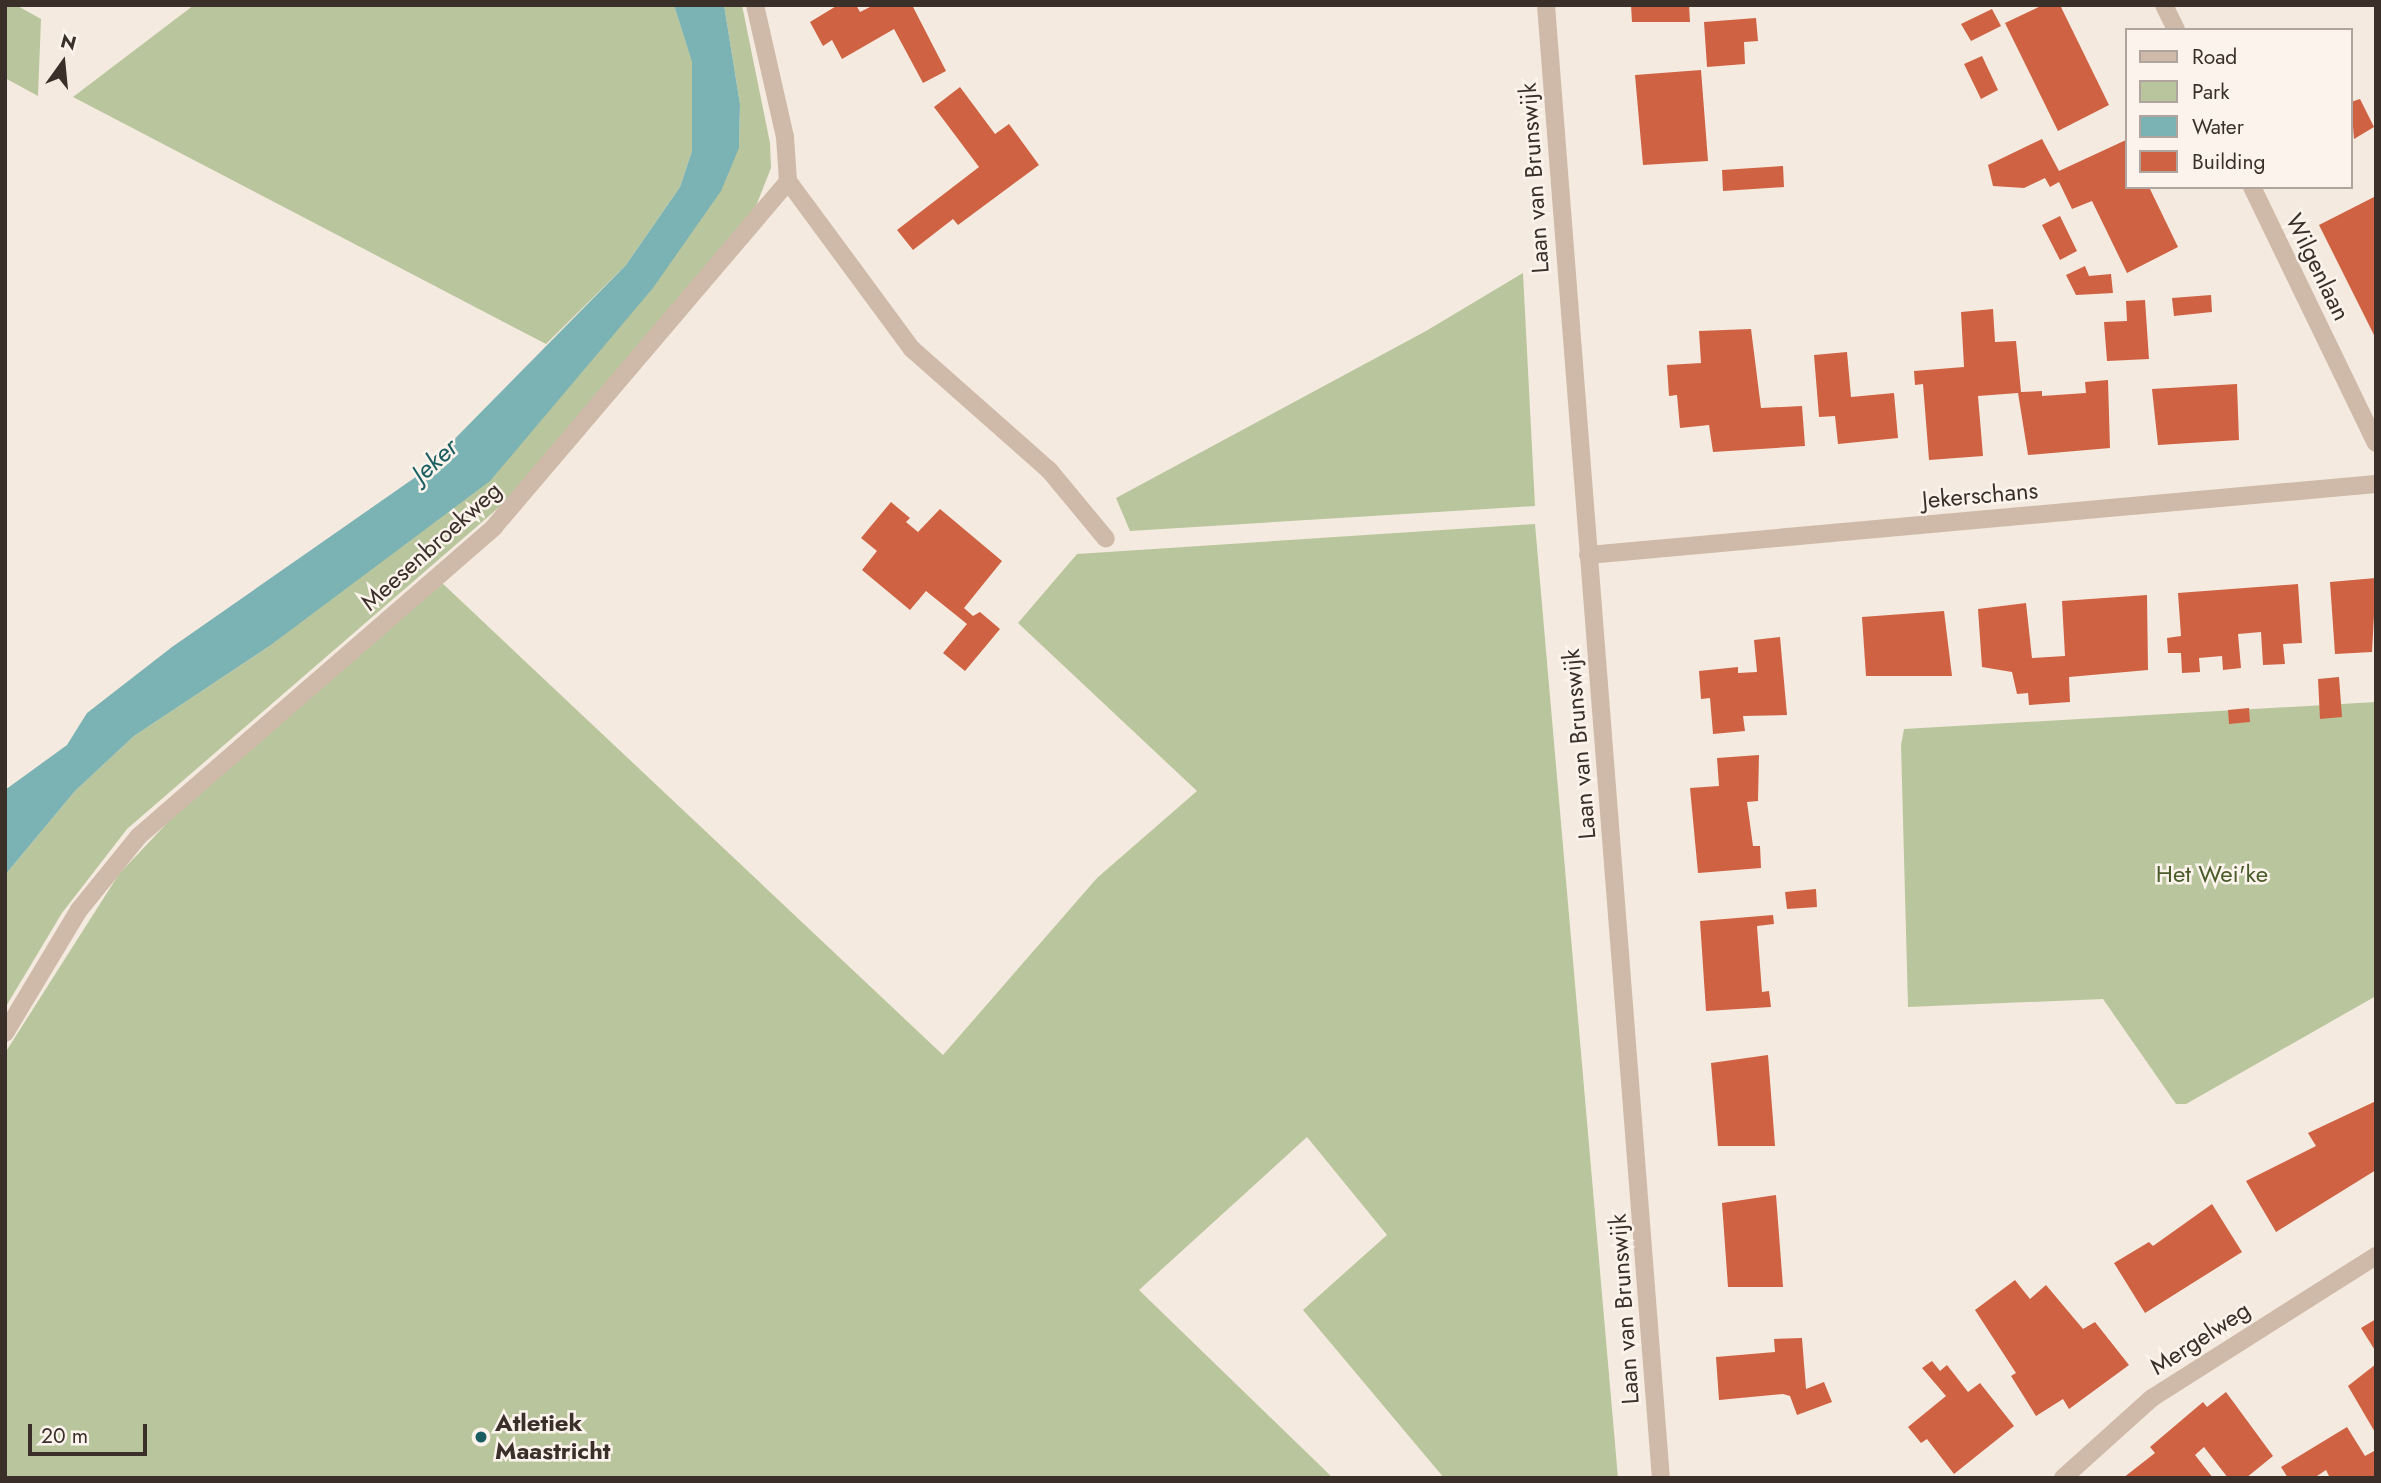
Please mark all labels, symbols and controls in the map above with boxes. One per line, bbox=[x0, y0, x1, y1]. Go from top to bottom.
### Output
text: N bbox=[58, 27, 79, 57]
north arrow bbox=[28, 28, 98, 98]
legend bbox=[2126, 28, 2353, 189]
text: Road bbox=[2192, 42, 2237, 72]
text: Park bbox=[2192, 77, 2229, 107]
street label: Laan van Brunswijk bbox=[1513, 82, 1555, 274]
text: Water bbox=[2192, 112, 2244, 142]
text: Building bbox=[2192, 147, 2265, 177]
street label: Wilgenlaan bbox=[2280, 209, 2356, 325]
water label: Jeker bbox=[405, 432, 465, 490]
street label: Meesenbroekweg bbox=[355, 476, 507, 616]
street label: Jekerschans bbox=[1921, 476, 2039, 514]
street label: Laan van Brunswijk bbox=[1556, 648, 1602, 840]
park label: Het Wei'ke bbox=[2156, 860, 2268, 888]
street label: Laan van Brunswijk bbox=[1603, 1213, 1645, 1405]
street label: Mergelweg bbox=[2145, 1295, 2255, 1381]
place label: Atletiek Maastricht bbox=[495, 1409, 610, 1465]
scale bar bbox=[32, 1410, 150, 1454]
text: 20 m bbox=[41, 1421, 88, 1451]
marker: Atletiek Maastricht bbox=[473, 1429, 489, 1445]

